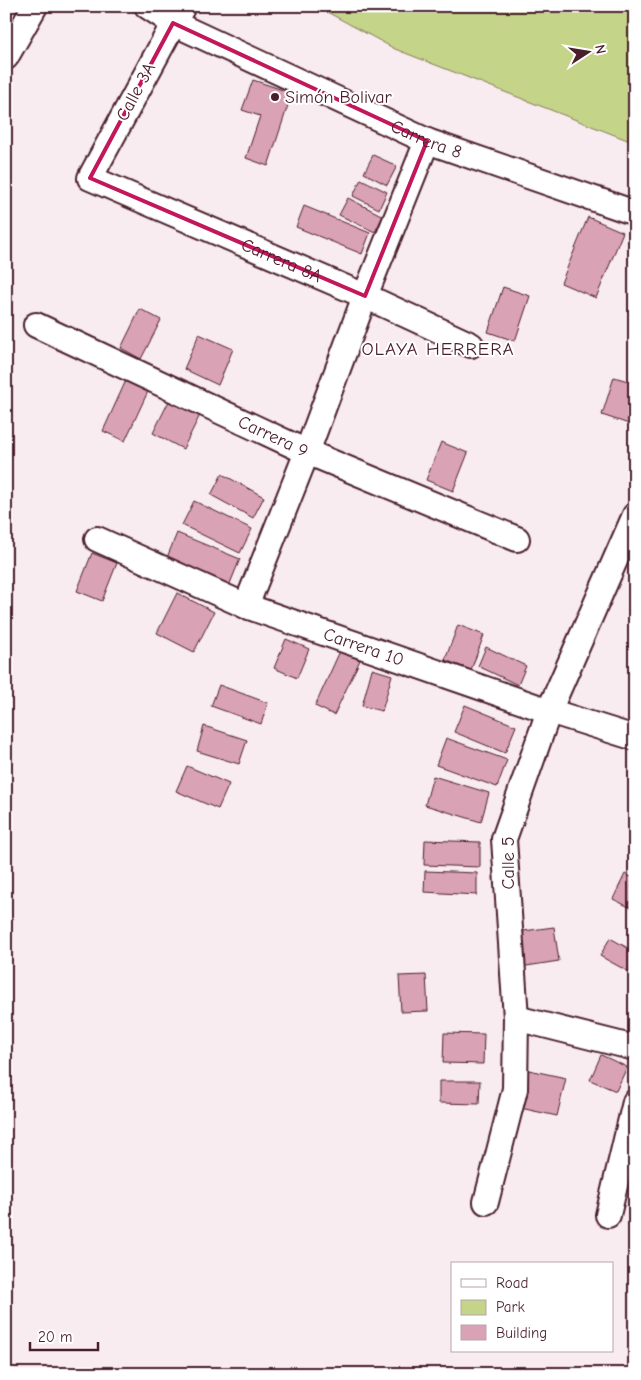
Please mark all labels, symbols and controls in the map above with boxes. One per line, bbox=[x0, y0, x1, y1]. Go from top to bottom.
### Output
north arrow bbox=[564, 28, 614, 78]
text: N bbox=[591, 43, 609, 56]
street label: Calle 3A bbox=[112, 59, 160, 125]
place label: Simón Bolivar bbox=[285, 87, 393, 108]
marker: Simón Bolivar bbox=[269, 91, 281, 103]
street label: Carrera 8 bbox=[388, 115, 465, 163]
street label: Carrera 8A bbox=[238, 234, 325, 287]
district label: OLAYA HERRERA bbox=[361, 338, 515, 360]
street label: Carrera 9 bbox=[235, 411, 312, 462]
street label: Carrera 10 bbox=[321, 623, 407, 670]
street label: Calle 5 bbox=[498, 836, 519, 890]
legend bbox=[451, 1262, 614, 1352]
text: Road bbox=[496, 1274, 528, 1292]
text: Park bbox=[496, 1298, 525, 1316]
scale bar bbox=[30, 1320, 98, 1352]
text: Building bbox=[496, 1324, 547, 1342]
text: 20 m bbox=[38, 1328, 72, 1346]

